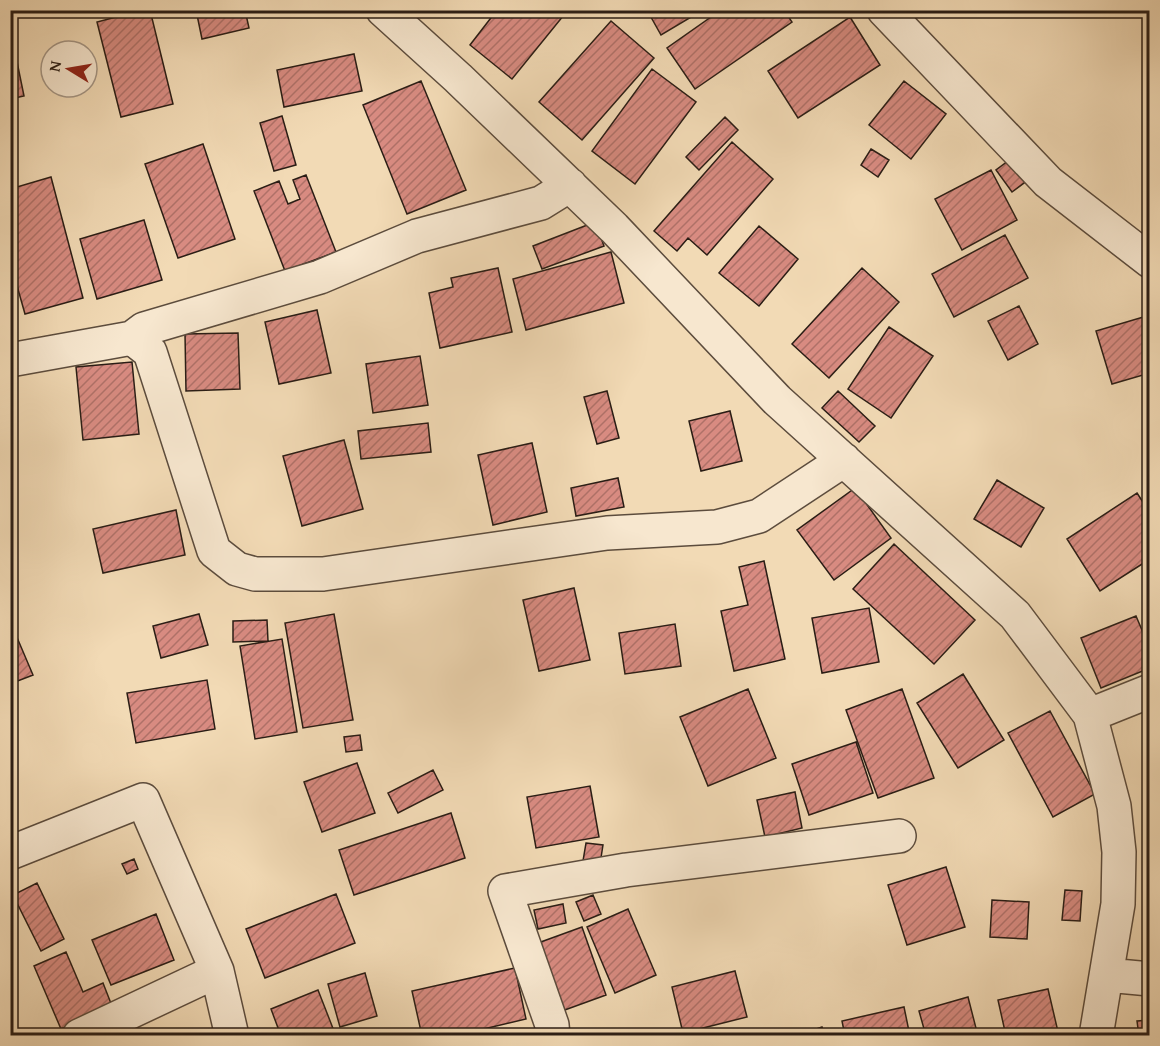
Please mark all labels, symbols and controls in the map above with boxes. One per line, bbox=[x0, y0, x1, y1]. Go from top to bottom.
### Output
north arrow bbox=[39, 39, 99, 99]
text: N bbox=[41, 58, 67, 74]

